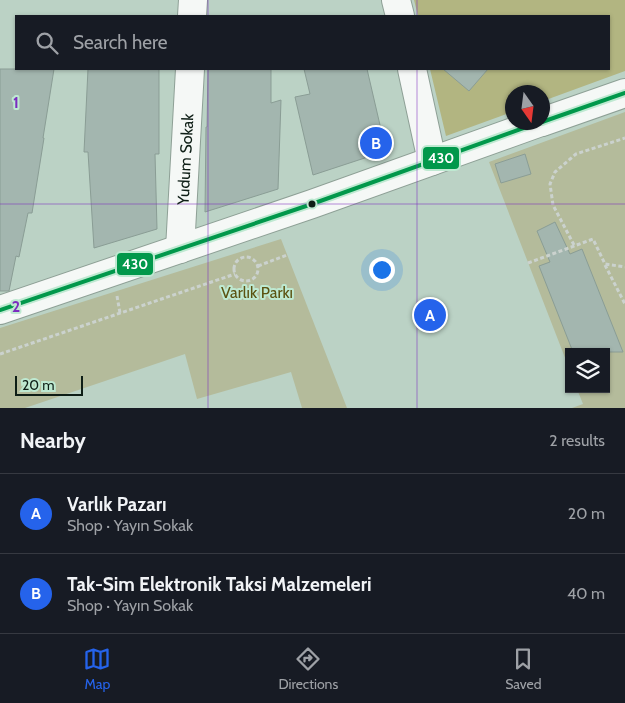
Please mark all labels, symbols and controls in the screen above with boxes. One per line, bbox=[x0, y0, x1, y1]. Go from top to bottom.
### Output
search box bbox=[15, 15, 610, 70]
icon: search bbox=[33, 29, 61, 57]
text: Search here bbox=[73, 31, 167, 54]
north arrow bbox=[505, 85, 550, 130]
text: 1 bbox=[13, 93, 19, 112]
street label: Yudum Sokak bbox=[173, 112, 197, 206]
pin: B bbox=[360, 124, 392, 162]
line badge: 430 bbox=[422, 146, 460, 170]
text: 430 bbox=[428, 149, 454, 167]
unlabelled marker bbox=[307, 199, 317, 209]
line badge: 430 bbox=[116, 252, 154, 276]
text: 430 bbox=[122, 255, 148, 273]
your location bbox=[369, 257, 395, 283]
park label: Varlık Parkı bbox=[221, 283, 293, 302]
pin: A bbox=[414, 296, 446, 334]
text: 2 bbox=[12, 297, 20, 316]
map controls bbox=[565, 348, 610, 393]
button: layers bbox=[565, 348, 610, 393]
scale bar bbox=[15, 373, 82, 396]
text: 20 m bbox=[22, 376, 55, 394]
text: Nearby bbox=[20, 428, 86, 453]
text: 2 results bbox=[549, 431, 605, 450]
text: Varlık Pazarı bbox=[67, 493, 167, 516]
text: A bbox=[31, 504, 41, 523]
text: 20 m bbox=[568, 504, 605, 523]
text: Shop · Yayın Sokak bbox=[67, 516, 193, 535]
text: Tak-Sim Elektronik Taksi Malzemeleri bbox=[67, 573, 371, 596]
text: B bbox=[31, 584, 41, 603]
text: 40 m bbox=[567, 584, 605, 603]
text: Shop · Yayın Sokak bbox=[67, 596, 193, 615]
tab: Map bbox=[83, 645, 111, 693]
tab: Directions bbox=[278, 645, 338, 693]
tab: Saved bbox=[505, 645, 542, 693]

